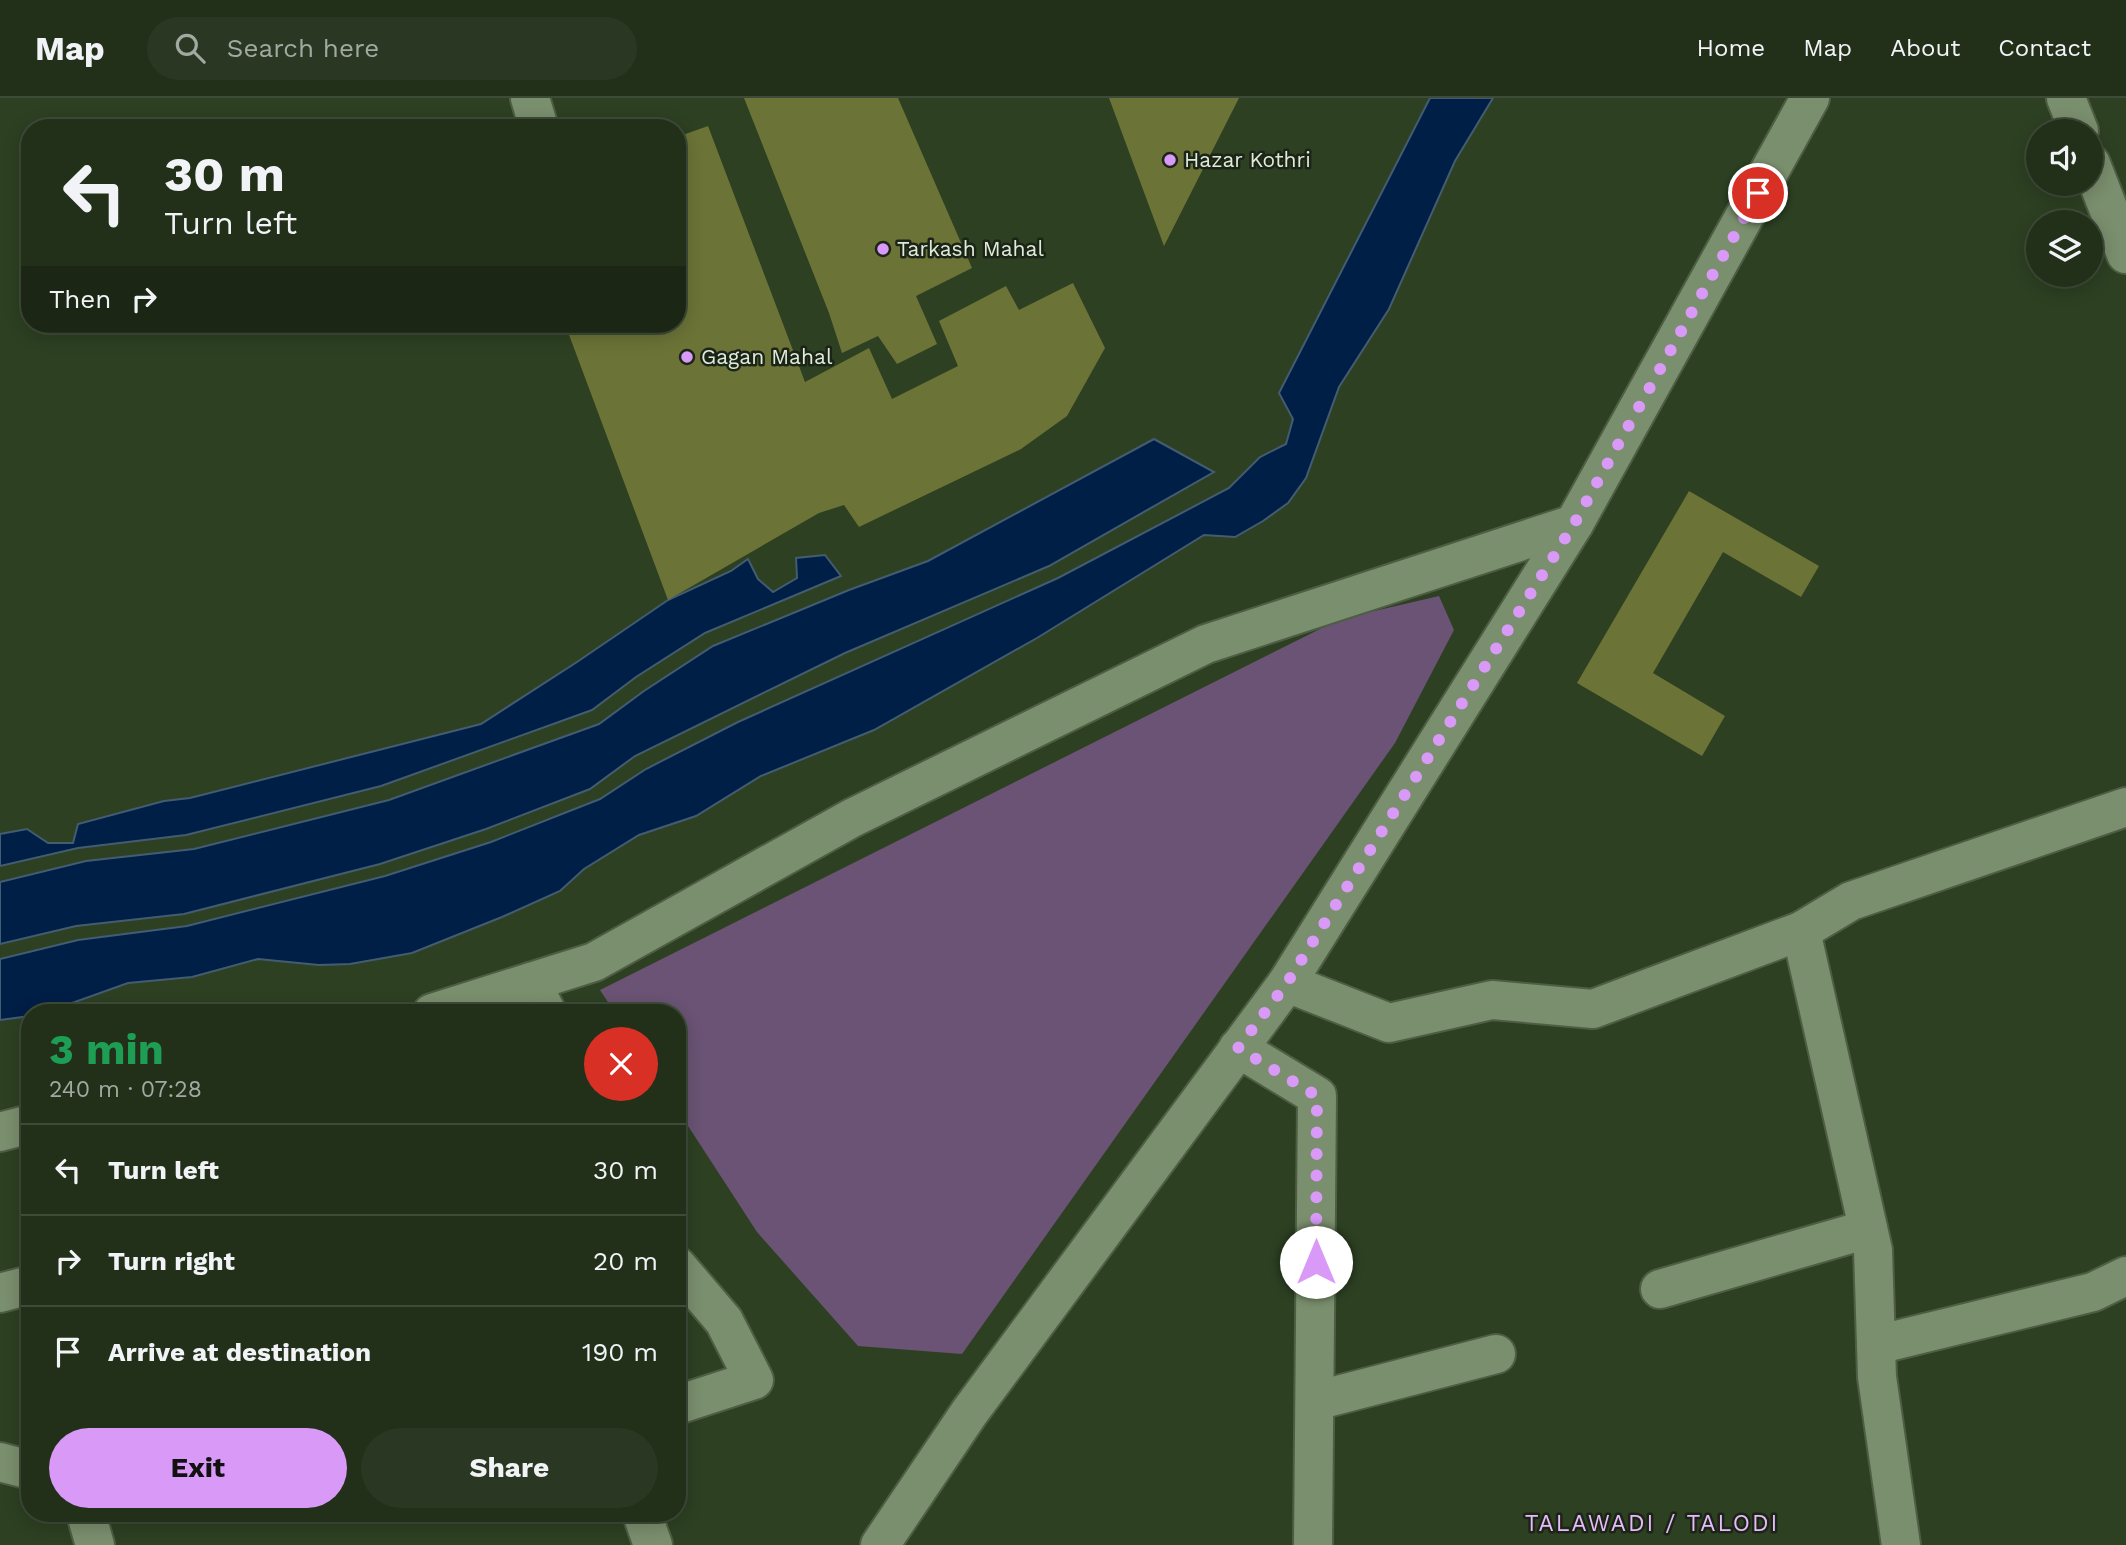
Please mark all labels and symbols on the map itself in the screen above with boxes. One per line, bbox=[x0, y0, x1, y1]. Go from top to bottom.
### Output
place label: Hazar Kothri bbox=[1184, 147, 1311, 172]
marker: Hazar Kothri bbox=[1162, 152, 1178, 168]
pin bbox=[1728, 163, 1788, 223]
place label: Tarkash Mahal bbox=[897, 236, 1044, 261]
marker: Tarkash Mahal bbox=[875, 241, 891, 257]
place label: Gagan Mahal bbox=[701, 344, 833, 369]
marker: Gagan Mahal bbox=[679, 349, 695, 365]
position arrow bbox=[1279, 1225, 1353, 1299]
district label: TALAWADI / TALODI bbox=[1525, 1510, 1779, 1537]

